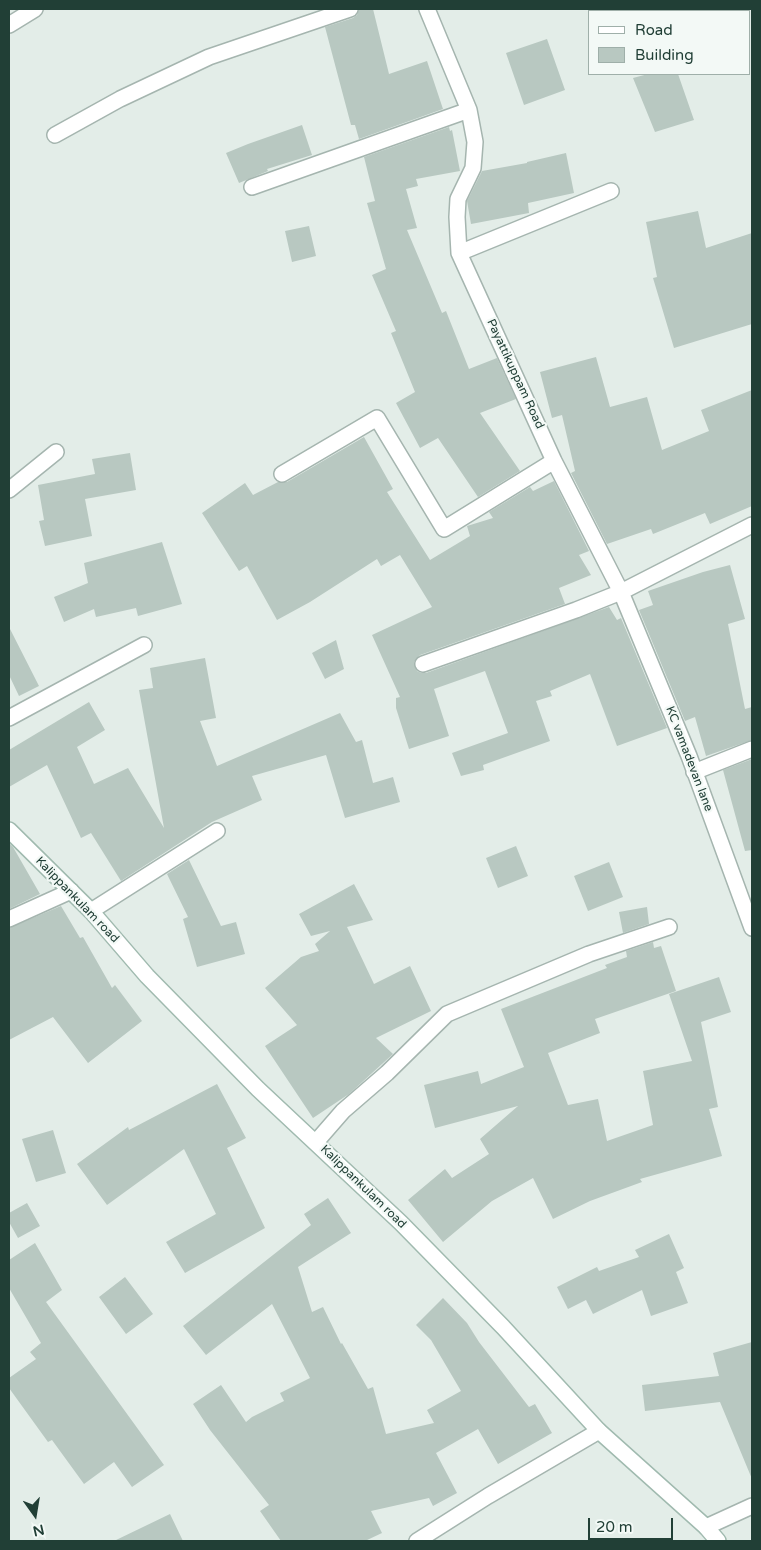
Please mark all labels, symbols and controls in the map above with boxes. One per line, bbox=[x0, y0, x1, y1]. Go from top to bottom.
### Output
legend bbox=[588, 10, 751, 75]
text: Road bbox=[635, 21, 673, 39]
text: Building bbox=[635, 46, 694, 64]
street label: Payattikuppam Road bbox=[483, 317, 547, 431]
street label: KC vamadevan lane bbox=[662, 704, 716, 814]
street label: Kalippankulam road bbox=[32, 854, 122, 946]
street label: Kalippankulam road bbox=[317, 1142, 409, 1232]
north arrow bbox=[10, 1490, 60, 1540]
scale bar bbox=[591, 1508, 676, 1540]
text: 20 m bbox=[596, 1518, 633, 1536]
text: N bbox=[31, 1521, 46, 1540]

